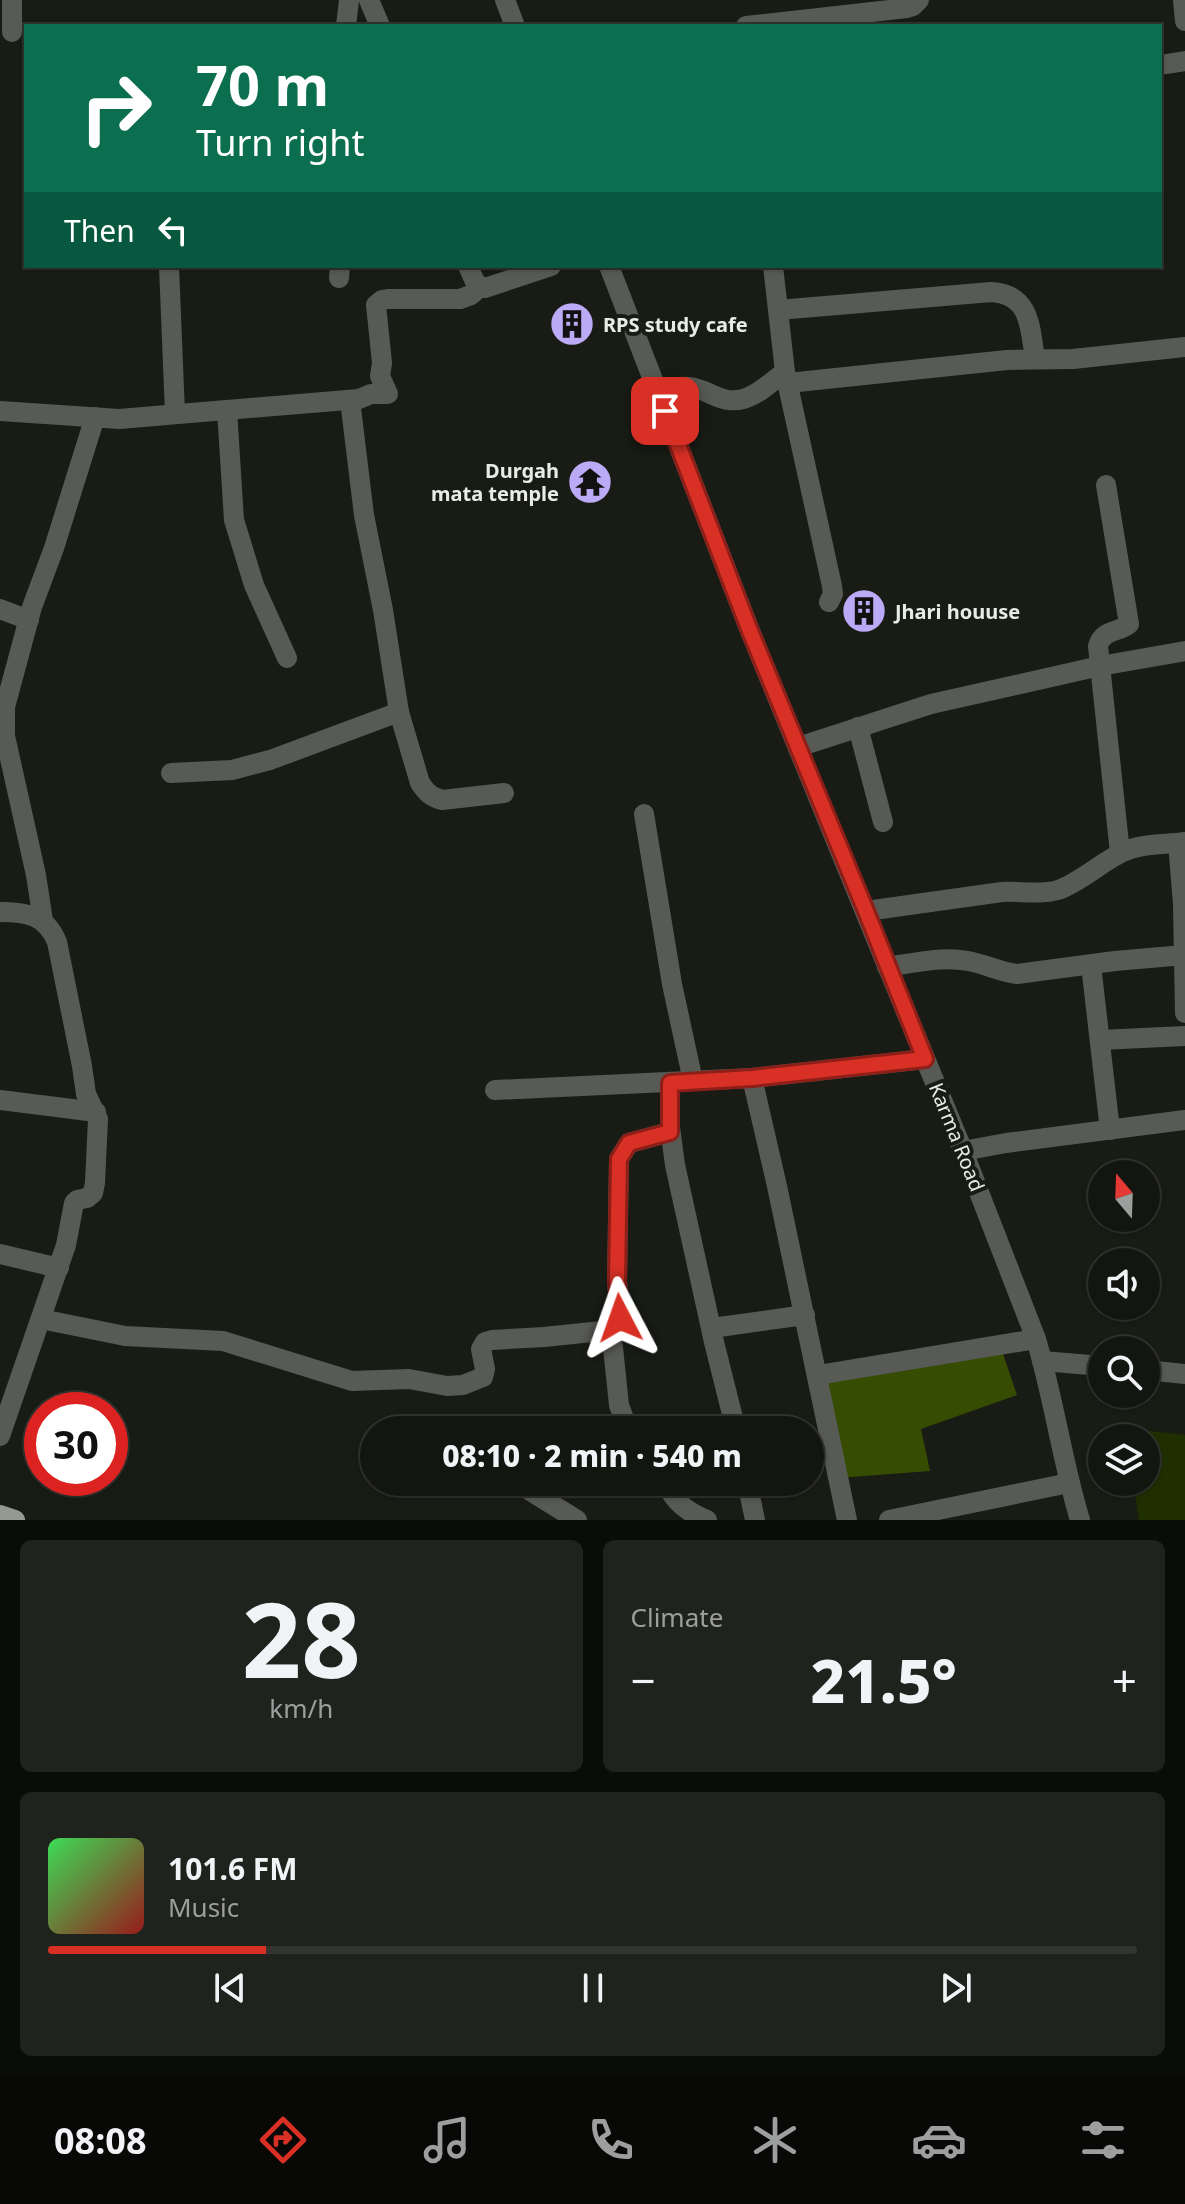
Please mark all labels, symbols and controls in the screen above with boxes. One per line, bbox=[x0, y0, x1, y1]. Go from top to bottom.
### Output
text: 70 m bbox=[196, 46, 329, 122]
icon: right bbox=[64, 56, 168, 160]
text: Turn right bbox=[196, 118, 364, 167]
icon: left bbox=[151, 208, 195, 252]
text: Then bbox=[64, 210, 135, 251]
building icon: RPS study cafe bbox=[548, 300, 596, 348]
place label: RPS study cafe bbox=[603, 311, 748, 338]
pin bbox=[631, 377, 699, 445]
icon: arrive bbox=[643, 389, 687, 433]
place label: Durgah mata temple bbox=[431, 457, 559, 507]
temple icon: Durgah mata temple bbox=[566, 458, 614, 506]
building icon: Jhari houuse bbox=[840, 587, 888, 635]
place label: Jhari houuse bbox=[893, 598, 1020, 625]
street label: Karma Road bbox=[923, 1079, 991, 1195]
north arrow bbox=[1088, 1160, 1160, 1232]
map controls bbox=[1088, 1160, 1160, 1496]
button: sound bbox=[1088, 1248, 1160, 1320]
position arrow bbox=[578, 1276, 662, 1360]
button: search bbox=[1088, 1336, 1160, 1408]
speed limit sign: 30 bbox=[24, 1392, 128, 1496]
button: layers bbox=[1088, 1424, 1160, 1496]
text: 08:10 · 2 min · 540 m bbox=[442, 1435, 742, 1476]
text: 28 bbox=[242, 1567, 361, 1708]
text: Climate bbox=[631, 1599, 723, 1635]
text: 21.5° bbox=[810, 1639, 957, 1721]
text: − bbox=[631, 1650, 656, 1710]
text: + bbox=[1112, 1650, 1137, 1710]
text: km/h bbox=[269, 1690, 333, 1726]
text: 101.6 FM bbox=[168, 1848, 298, 1889]
text: Music bbox=[168, 1889, 239, 1925]
icon: previous bbox=[208, 1966, 252, 2010]
icon: pause bbox=[571, 1966, 615, 2010]
icon: next bbox=[934, 1966, 978, 2010]
icon: directions bbox=[255, 2112, 311, 2168]
icon: music bbox=[419, 2112, 475, 2168]
icon: phone bbox=[583, 2112, 639, 2168]
icon: climate bbox=[747, 2112, 803, 2168]
icon: car bbox=[911, 2112, 967, 2168]
icon: filters bbox=[1075, 2112, 1131, 2168]
text: 08:08 bbox=[54, 2116, 147, 2165]

